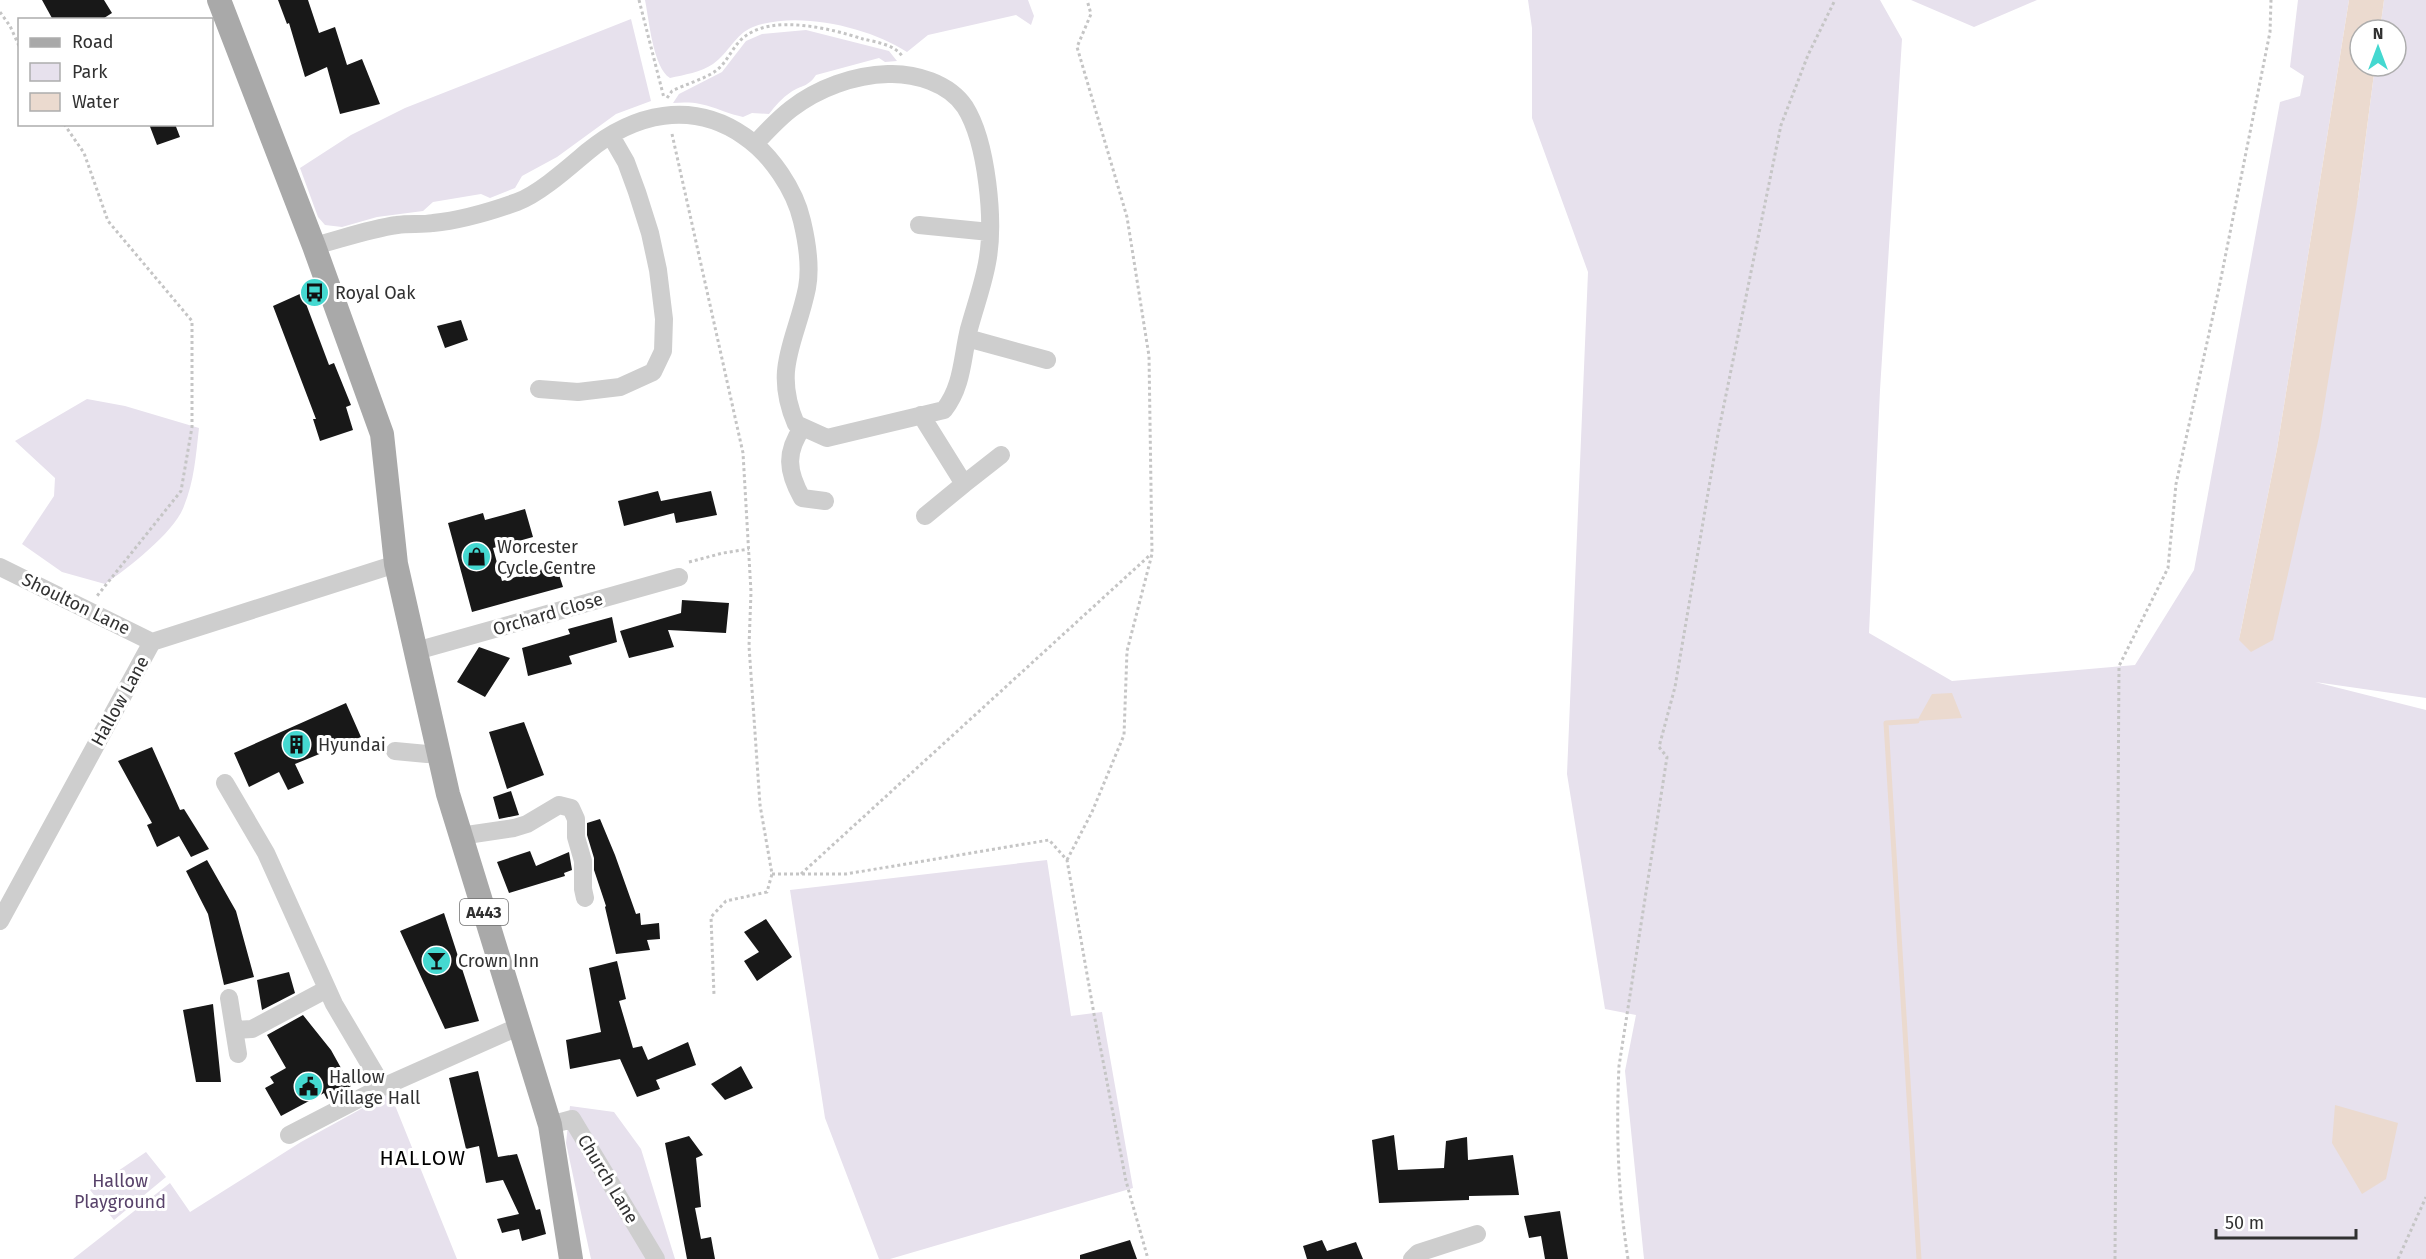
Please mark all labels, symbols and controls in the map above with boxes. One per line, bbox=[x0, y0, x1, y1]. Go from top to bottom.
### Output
legend bbox=[18, 18, 213, 126]
north arrow bbox=[2348, 18, 2408, 78]
text: N bbox=[2373, 24, 2383, 43]
text: Road bbox=[72, 31, 114, 53]
text: Park bbox=[72, 61, 108, 83]
text: Water bbox=[72, 91, 119, 113]
bus stop icon: Royal Oak bbox=[298, 277, 330, 309]
place label: Royal Oak bbox=[335, 282, 416, 304]
place label: Worcester Cycle Centre bbox=[497, 536, 596, 579]
shop icon: Worcester Cycle Centre bbox=[460, 541, 492, 573]
street label: Shoulton Lane bbox=[18, 568, 134, 640]
street label: Orchard Close bbox=[490, 588, 606, 640]
street label: Hallow Lane bbox=[86, 652, 154, 750]
building icon: Hyundai bbox=[281, 729, 313, 761]
place label: Hyundai bbox=[318, 734, 386, 756]
road number: A443 bbox=[460, 899, 508, 925]
bar icon: Crown Inn bbox=[421, 945, 453, 977]
place label: Crown Inn bbox=[458, 950, 539, 972]
place label: Hallow Village Hall bbox=[329, 1066, 420, 1109]
public building icon: Hallow Village Hall bbox=[292, 1071, 324, 1103]
street label: Church Lane bbox=[573, 1130, 643, 1228]
district label: HALLOW bbox=[379, 1145, 467, 1171]
park label: Hallow Playground bbox=[74, 1170, 166, 1213]
scale bar bbox=[2216, 1202, 2356, 1240]
text: 50 m bbox=[2225, 1212, 2264, 1234]

